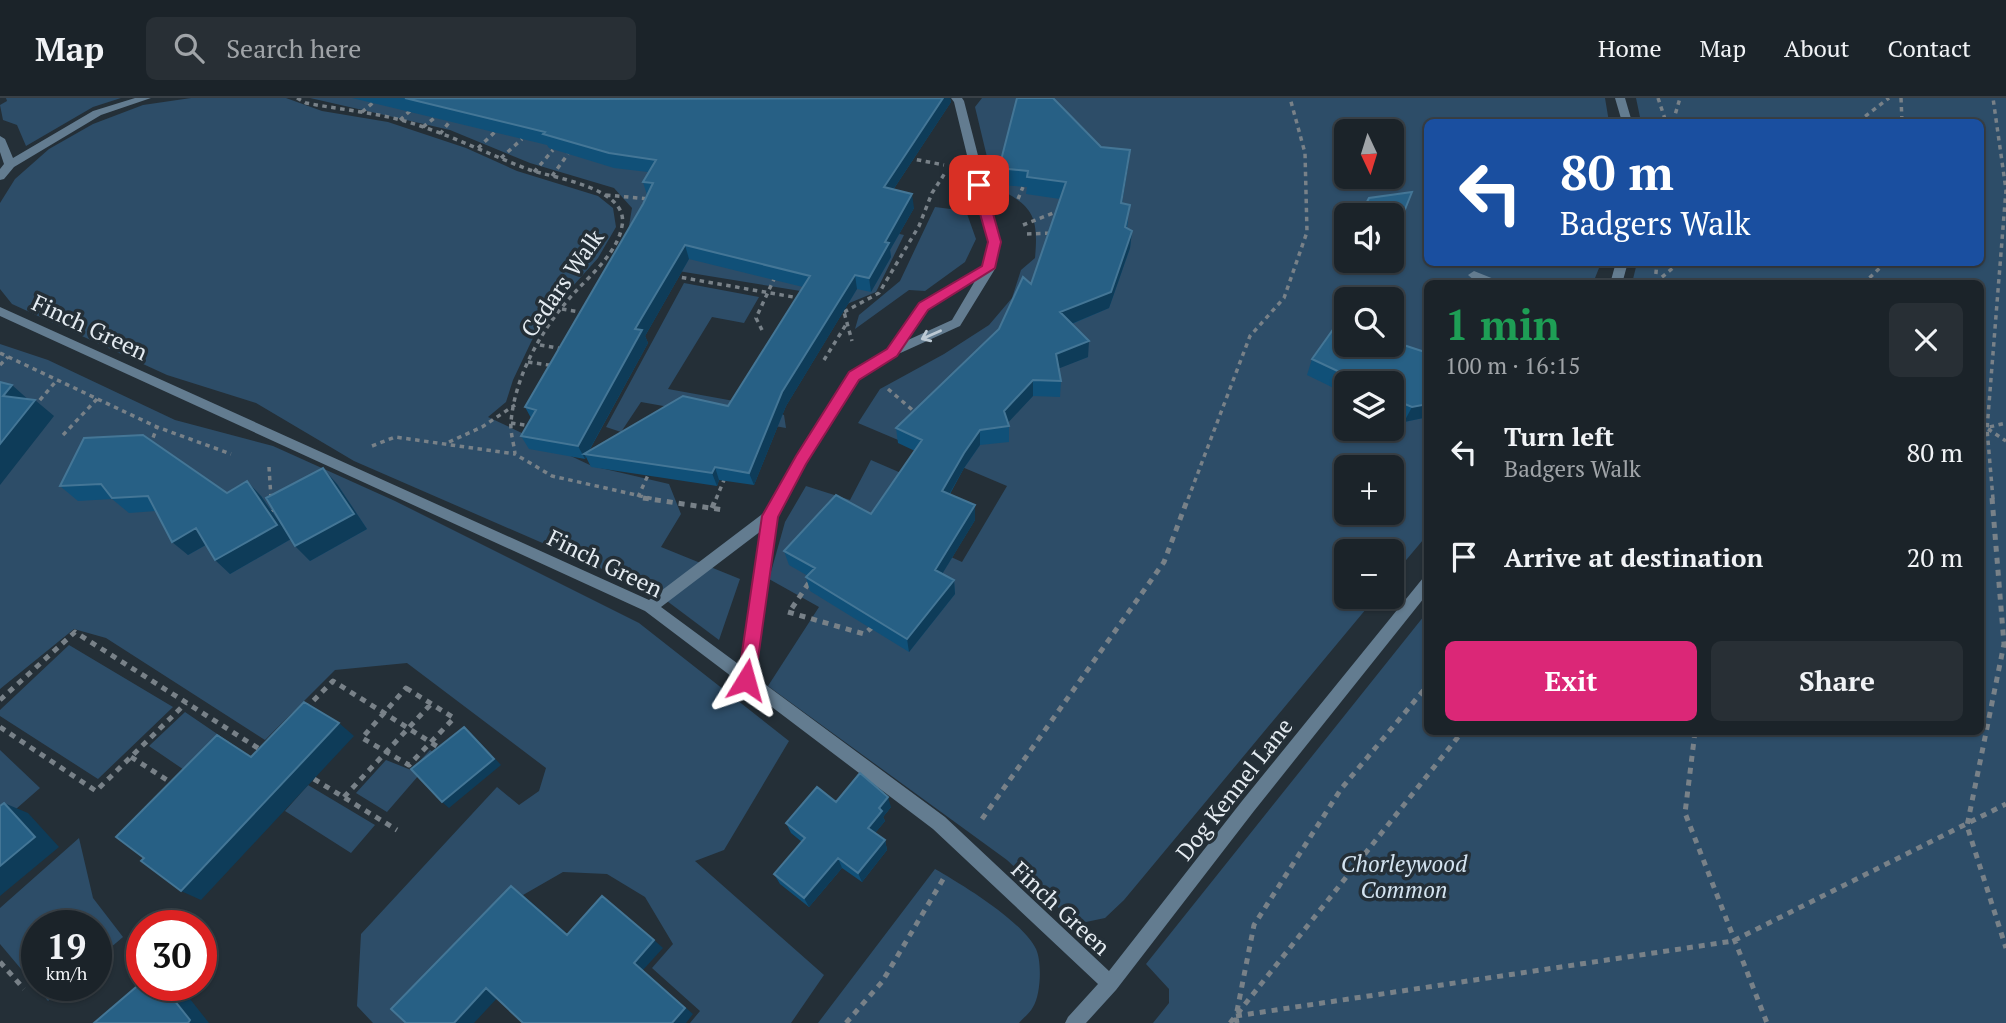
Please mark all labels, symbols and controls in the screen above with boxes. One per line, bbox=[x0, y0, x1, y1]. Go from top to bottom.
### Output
search box bbox=[146, 17, 636, 80]
text: Map bbox=[35, 27, 104, 70]
icon: search bbox=[170, 29, 208, 67]
text: Search here bbox=[226, 31, 361, 65]
text: Home bbox=[1598, 32, 1662, 64]
text: Map bbox=[1700, 32, 1746, 64]
text: About bbox=[1784, 32, 1850, 64]
text: Contact bbox=[1888, 32, 1971, 64]
north arrow bbox=[1334, 119, 1404, 189]
map controls bbox=[1334, 119, 1404, 609]
text: 80 m bbox=[1560, 139, 1674, 204]
icon: left bbox=[1445, 147, 1536, 238]
pin bbox=[949, 155, 1009, 215]
icon: arrive bbox=[960, 166, 998, 204]
text: Badgers Walk bbox=[1560, 202, 1751, 244]
button: sound bbox=[1334, 203, 1404, 273]
street label: Cedars Walk bbox=[513, 223, 611, 343]
street label: Finch Green bbox=[27, 287, 153, 367]
button: search bbox=[1334, 287, 1404, 357]
text: 1 min bbox=[1445, 296, 1560, 352]
button: close bbox=[1889, 303, 1963, 377]
one-way arrow bbox=[921, 329, 942, 342]
text: 100 m · 16:15 bbox=[1445, 350, 1580, 381]
button: layers bbox=[1334, 371, 1404, 441]
text: Turn left bbox=[1504, 419, 1614, 453]
icon: left bbox=[1445, 433, 1483, 471]
text: 80 m bbox=[1907, 435, 1963, 469]
text: Badgers Walk bbox=[1504, 453, 1641, 484]
button: + bbox=[1334, 455, 1404, 525]
street label: Finch Green bbox=[542, 522, 668, 604]
icon: arrive bbox=[1445, 538, 1483, 576]
button: − bbox=[1334, 539, 1404, 609]
text: Arrive at destination bbox=[1504, 540, 1763, 574]
text: 20 m bbox=[1907, 540, 1963, 574]
button: Exit bbox=[1445, 641, 1697, 721]
button: Share bbox=[1711, 641, 1963, 721]
position arrow bbox=[709, 643, 783, 717]
street label: Dog Kennel Lane bbox=[1169, 711, 1299, 867]
park label: Chorleywood Common bbox=[1341, 848, 1468, 905]
street label: Finch Green bbox=[1005, 854, 1117, 962]
speed limit sign: 30 bbox=[126, 910, 217, 1001]
text: 19 bbox=[47, 923, 86, 969]
text: km/h bbox=[46, 961, 87, 985]

